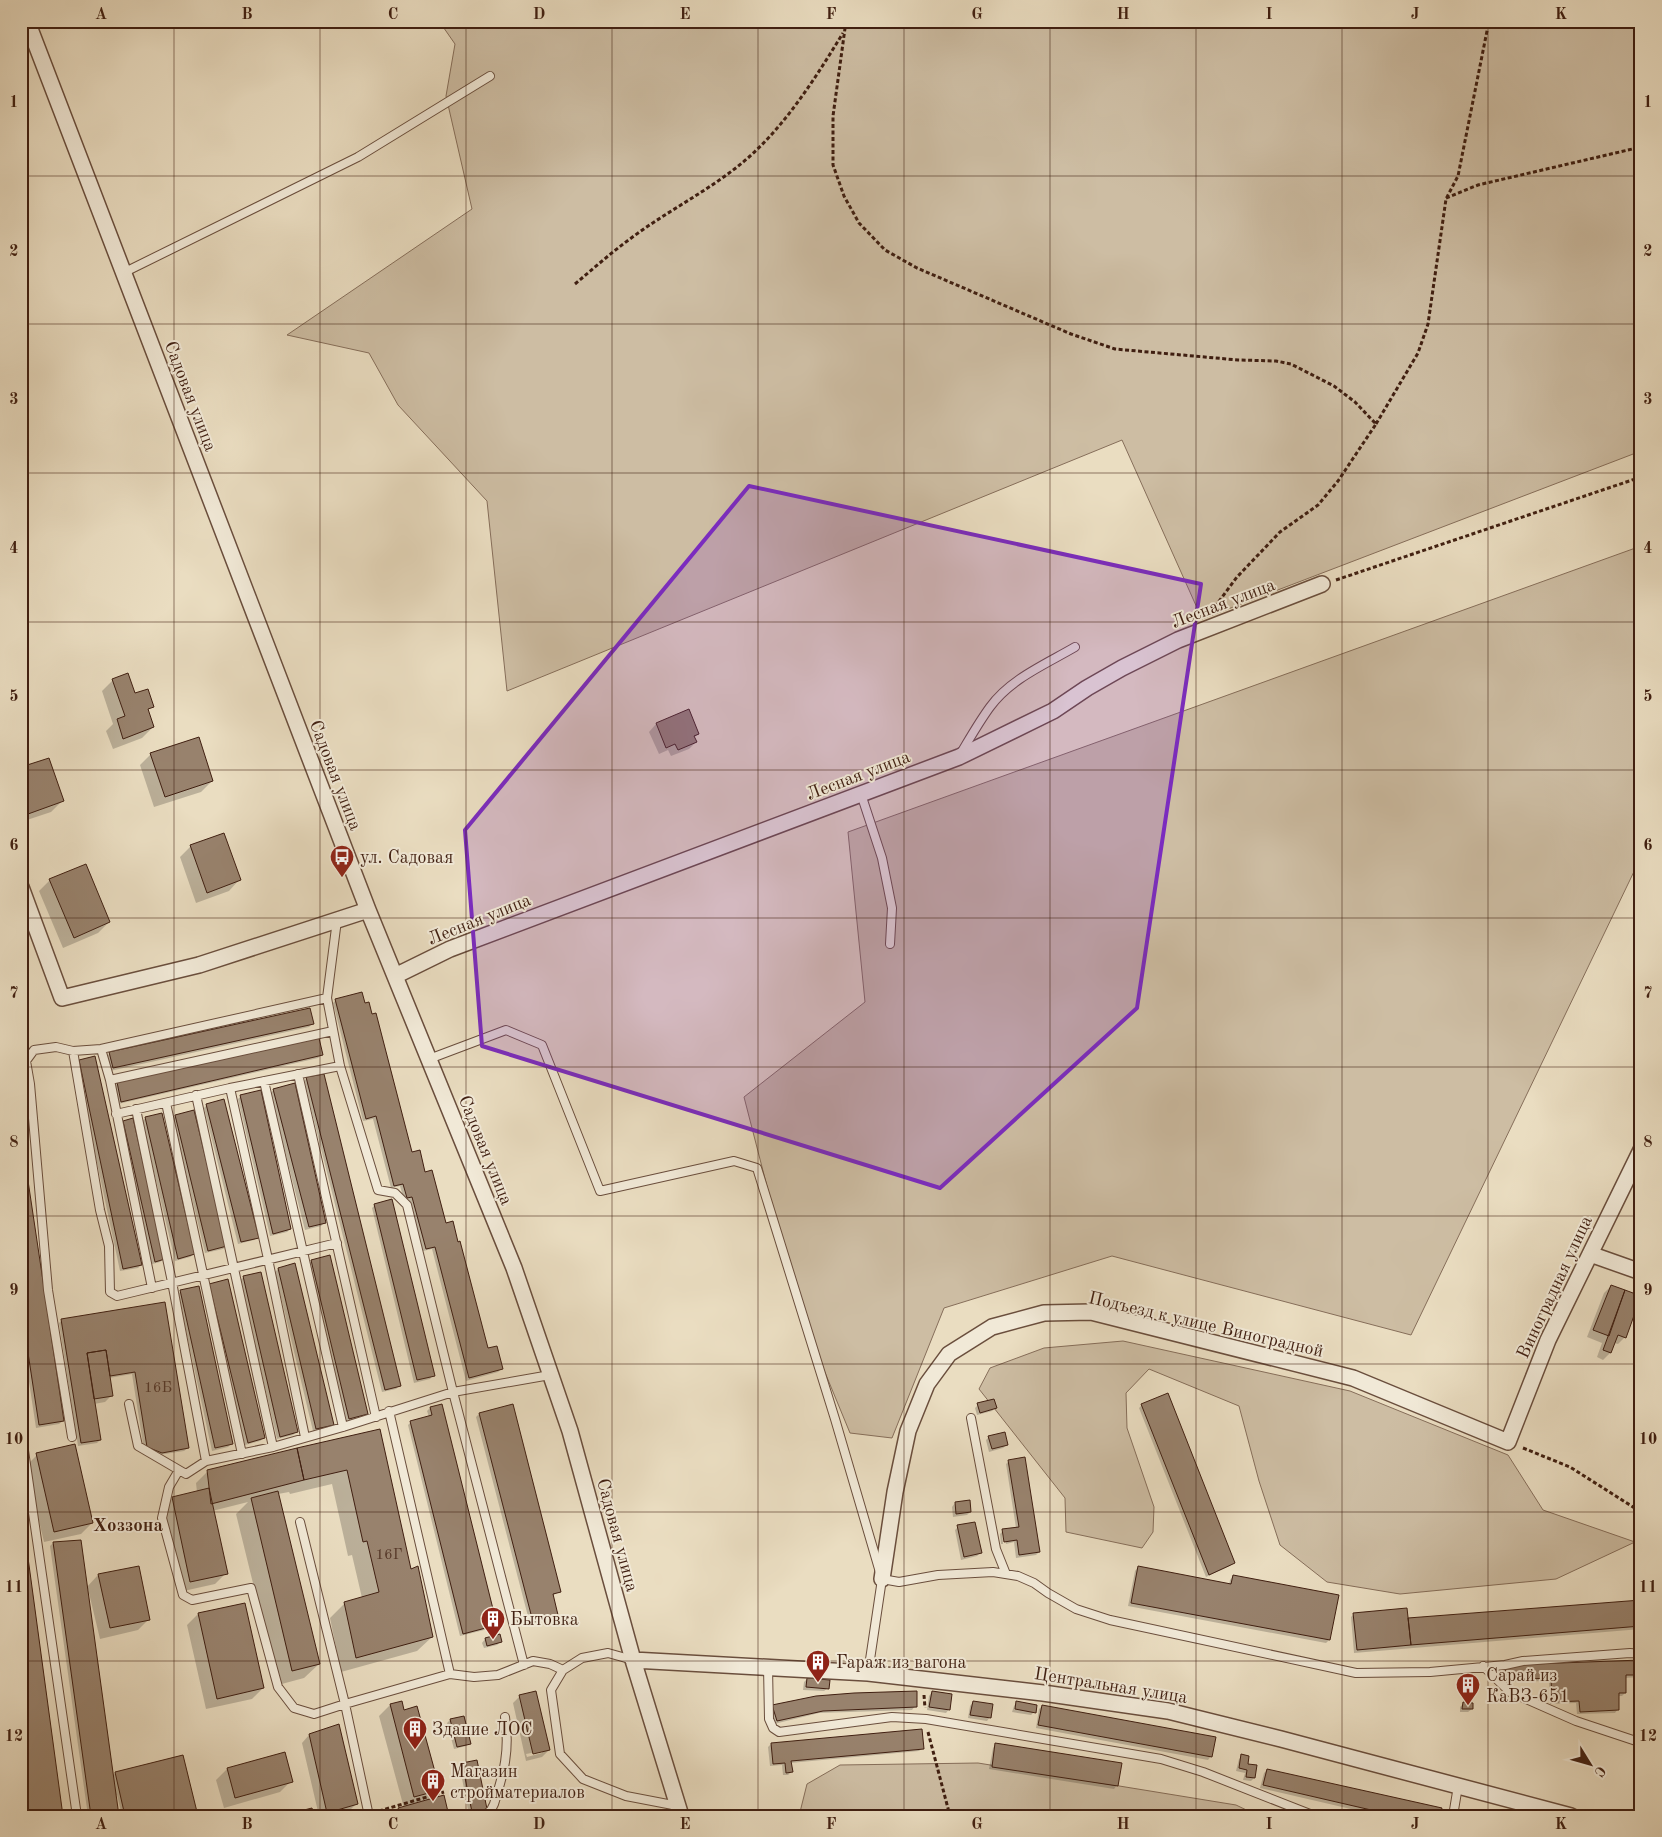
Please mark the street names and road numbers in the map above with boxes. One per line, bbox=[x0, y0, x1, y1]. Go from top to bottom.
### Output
street label: Садовая улица bbox=[161, 339, 219, 454]
street label: Лесная улица bbox=[1169, 576, 1278, 632]
street label: Садовая улица bbox=[306, 718, 364, 833]
street label: Лесная улица bbox=[804, 748, 913, 804]
street label: Лесная улица bbox=[425, 891, 534, 949]
street label: Садовая улица bbox=[455, 1093, 515, 1208]
street label: Виноградная улица bbox=[1514, 1213, 1596, 1361]
street label: Подъезд к улице Виноградной bbox=[1086, 1289, 1325, 1361]
street label: Садовая улица bbox=[593, 1477, 641, 1594]
street label: Центральная улица bbox=[1033, 1665, 1189, 1707]

